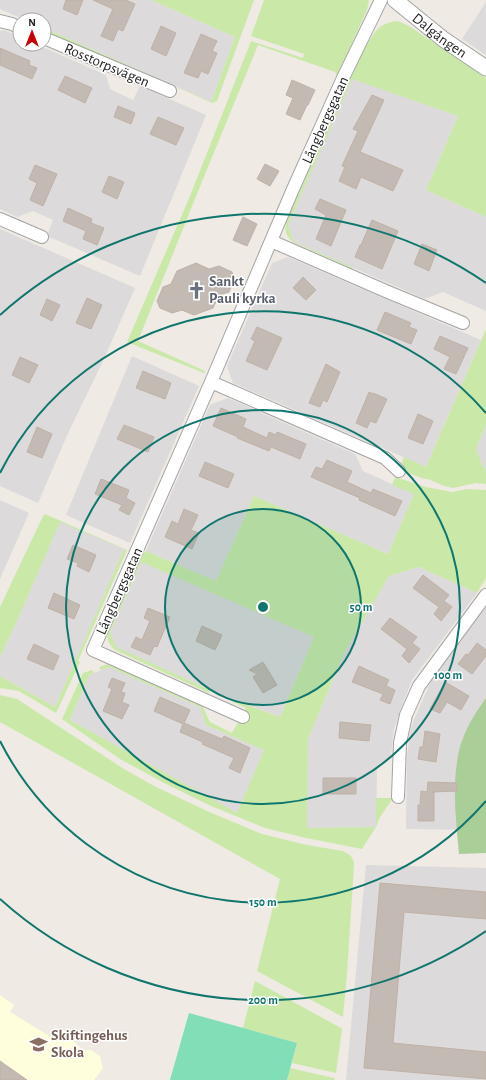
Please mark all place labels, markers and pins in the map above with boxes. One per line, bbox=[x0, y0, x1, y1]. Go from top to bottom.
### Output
place label: Sankt Pauli kyrka bbox=[209, 274, 276, 306]
church icon: Sankt Pauli kyrka bbox=[186, 280, 206, 300]
centre of rings bbox=[256, 600, 270, 614]
place label: Skiftingehus Skola bbox=[51, 1028, 128, 1060]
school or university icon: Skiftingehus Skola bbox=[28, 1034, 48, 1054]

